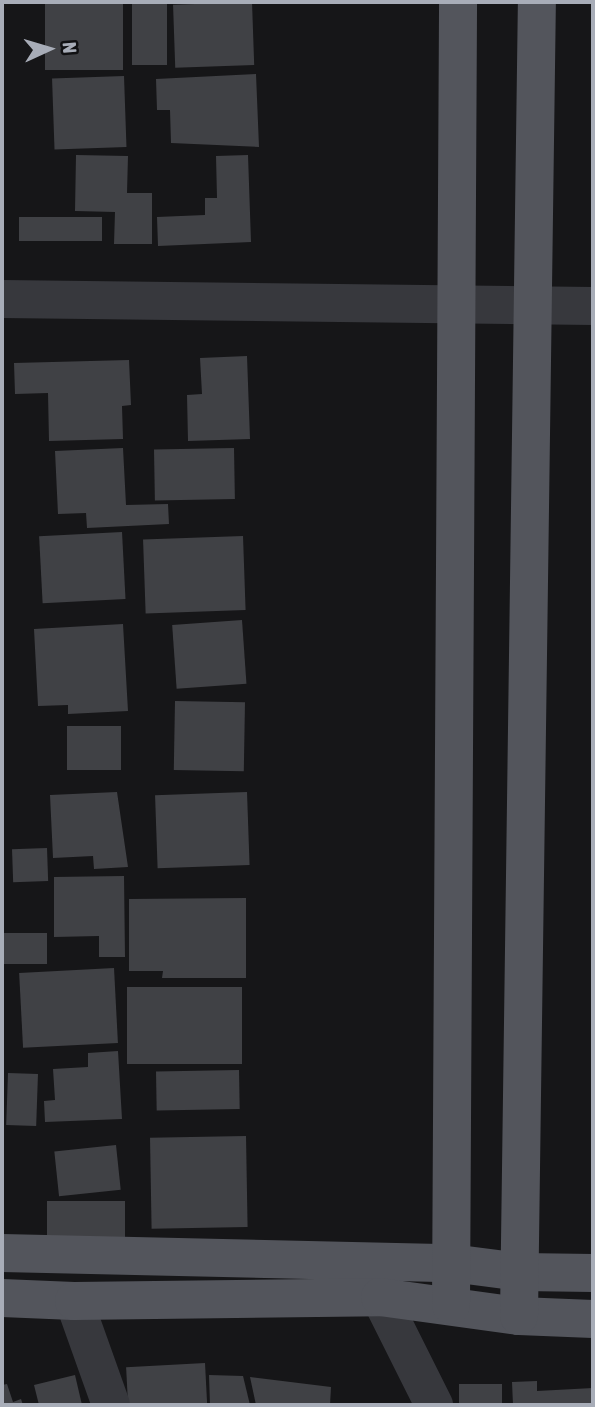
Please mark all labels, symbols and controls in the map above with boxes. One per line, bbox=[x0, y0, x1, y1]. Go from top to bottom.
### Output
north arrow bbox=[14, 14, 84, 84]
text: N bbox=[59, 41, 81, 54]

